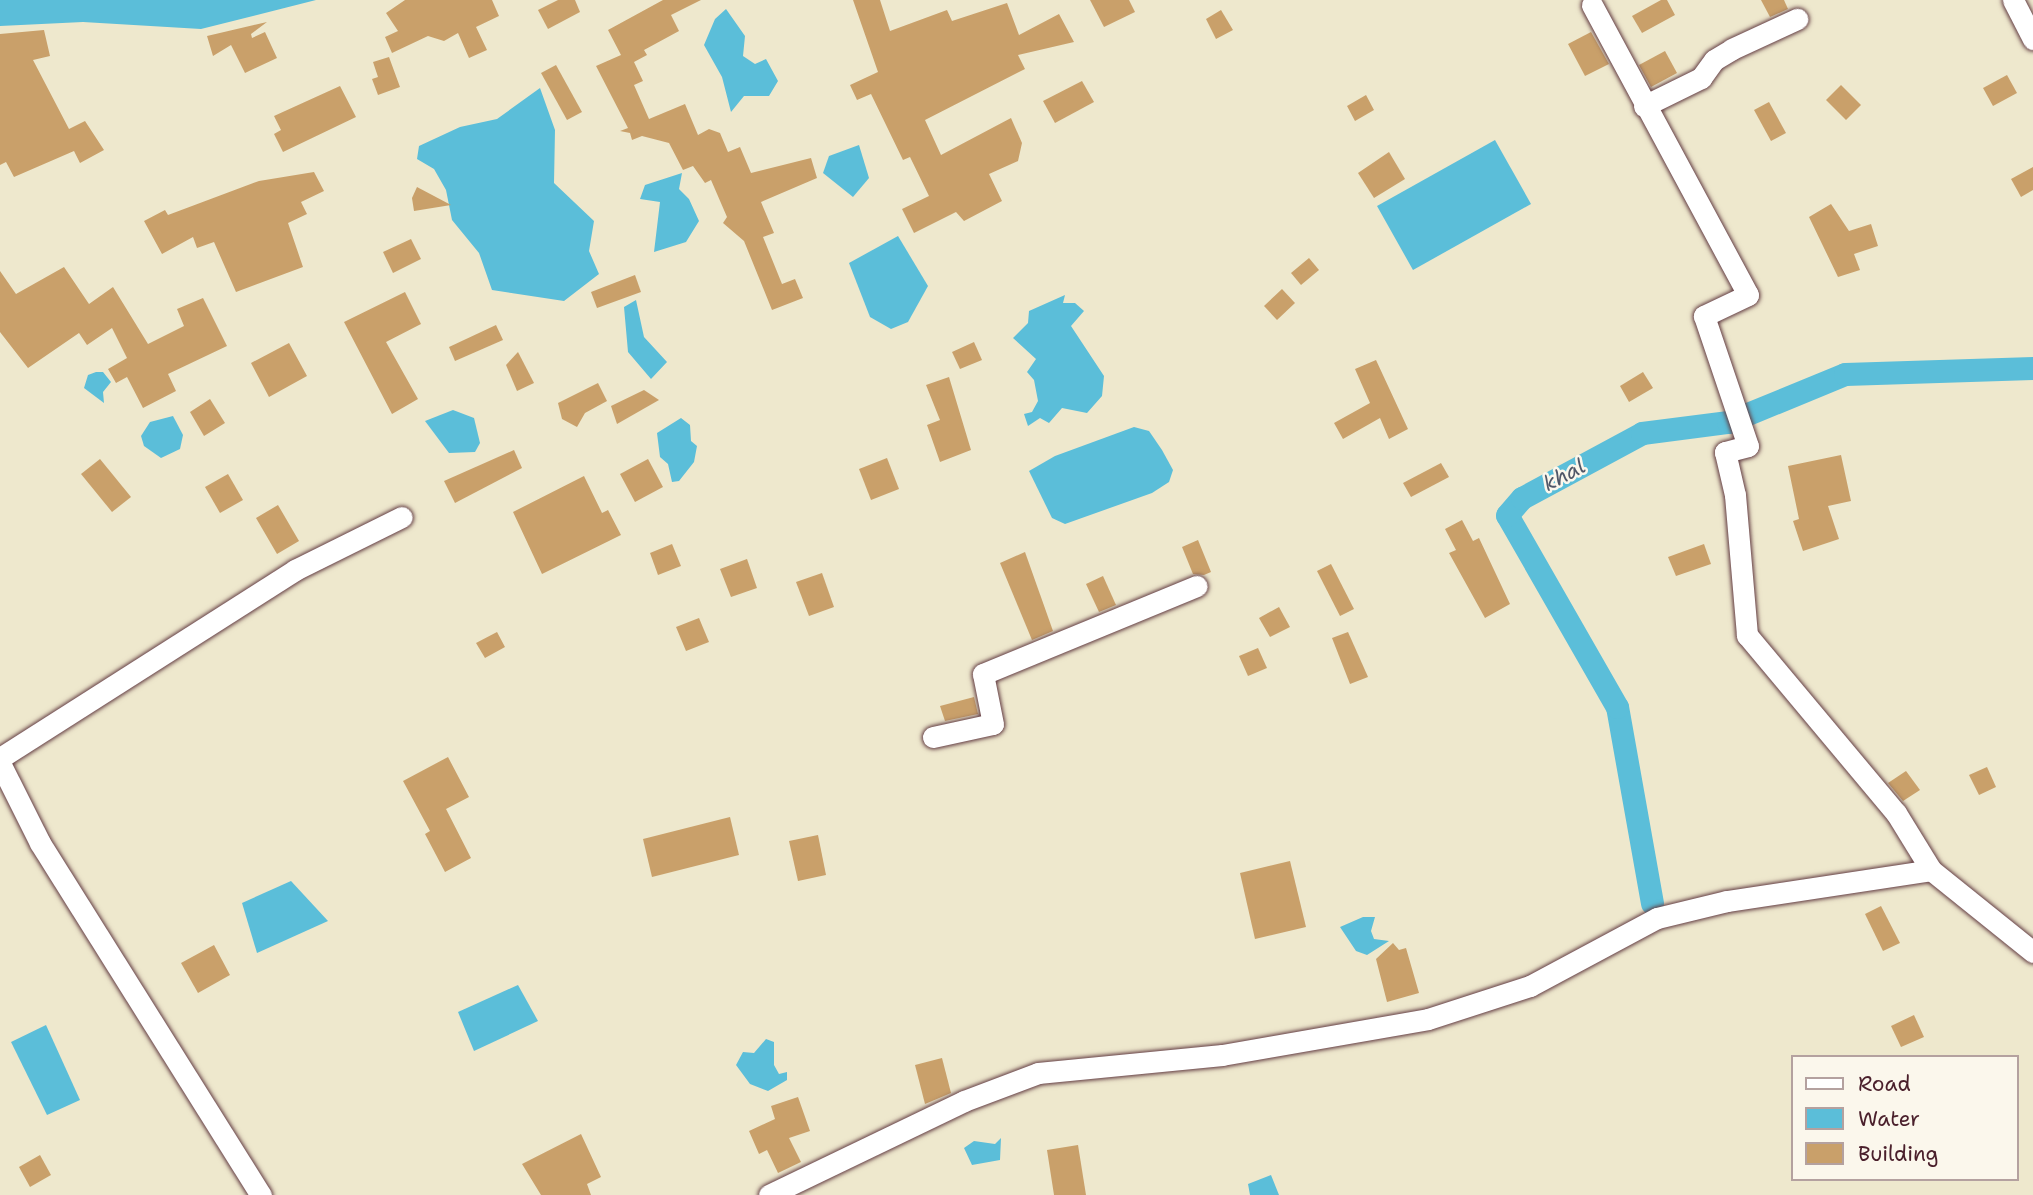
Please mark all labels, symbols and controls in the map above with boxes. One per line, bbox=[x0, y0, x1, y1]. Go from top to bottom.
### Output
water label: khal bbox=[1538, 453, 1590, 497]
legend bbox=[1792, 1055, 2019, 1181]
text: Road bbox=[1858, 1070, 1911, 1098]
text: Water bbox=[1858, 1105, 1920, 1133]
text: Building bbox=[1858, 1140, 1938, 1168]

